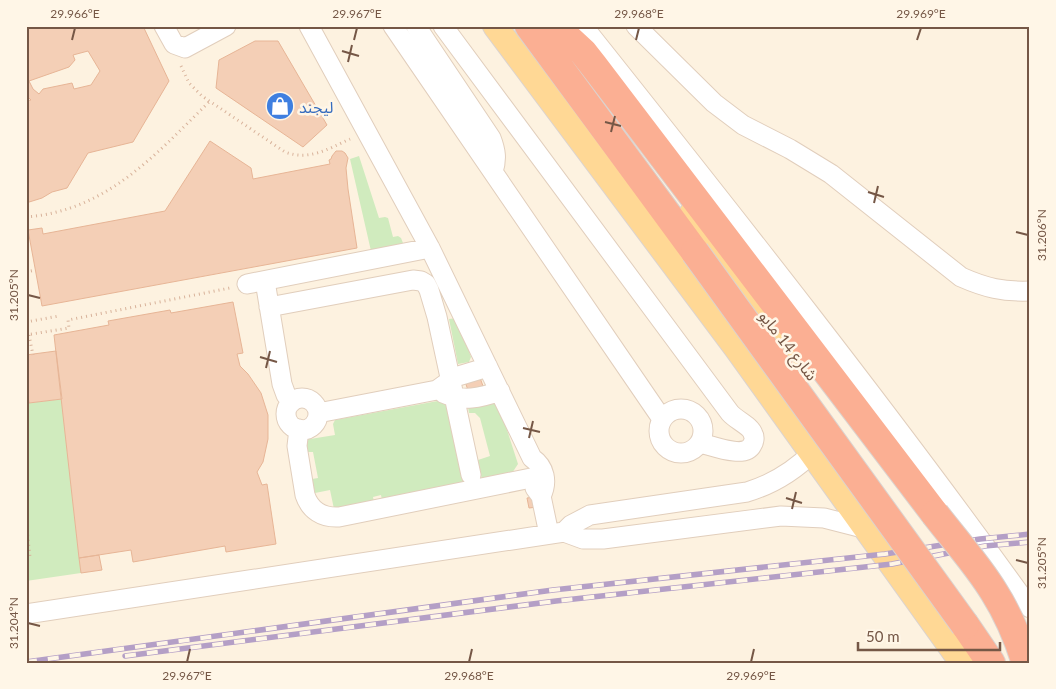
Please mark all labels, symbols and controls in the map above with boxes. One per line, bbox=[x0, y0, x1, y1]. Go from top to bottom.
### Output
text: 29.966°E bbox=[50, 6, 100, 21]
text: 29.967°E bbox=[332, 6, 382, 21]
text: 29.968°E bbox=[614, 6, 664, 21]
text: 29.969°E bbox=[896, 6, 946, 21]
shop icon: ليجند bbox=[265, 91, 295, 121]
place label: ليجند bbox=[299, 97, 333, 116]
text: 31.206°N bbox=[1034, 209, 1049, 261]
text: 31.205°N bbox=[6, 269, 21, 321]
street label: شارع 14 مايو bbox=[753, 306, 822, 386]
text: 31.205°N bbox=[1034, 537, 1049, 589]
text: 31.204°N bbox=[6, 597, 21, 649]
scale bar bbox=[858, 619, 1001, 651]
text: 50 m bbox=[866, 627, 900, 645]
text: 29.967°E bbox=[162, 668, 212, 683]
text: 29.968°E bbox=[444, 668, 494, 683]
text: 29.969°E bbox=[726, 668, 776, 683]

